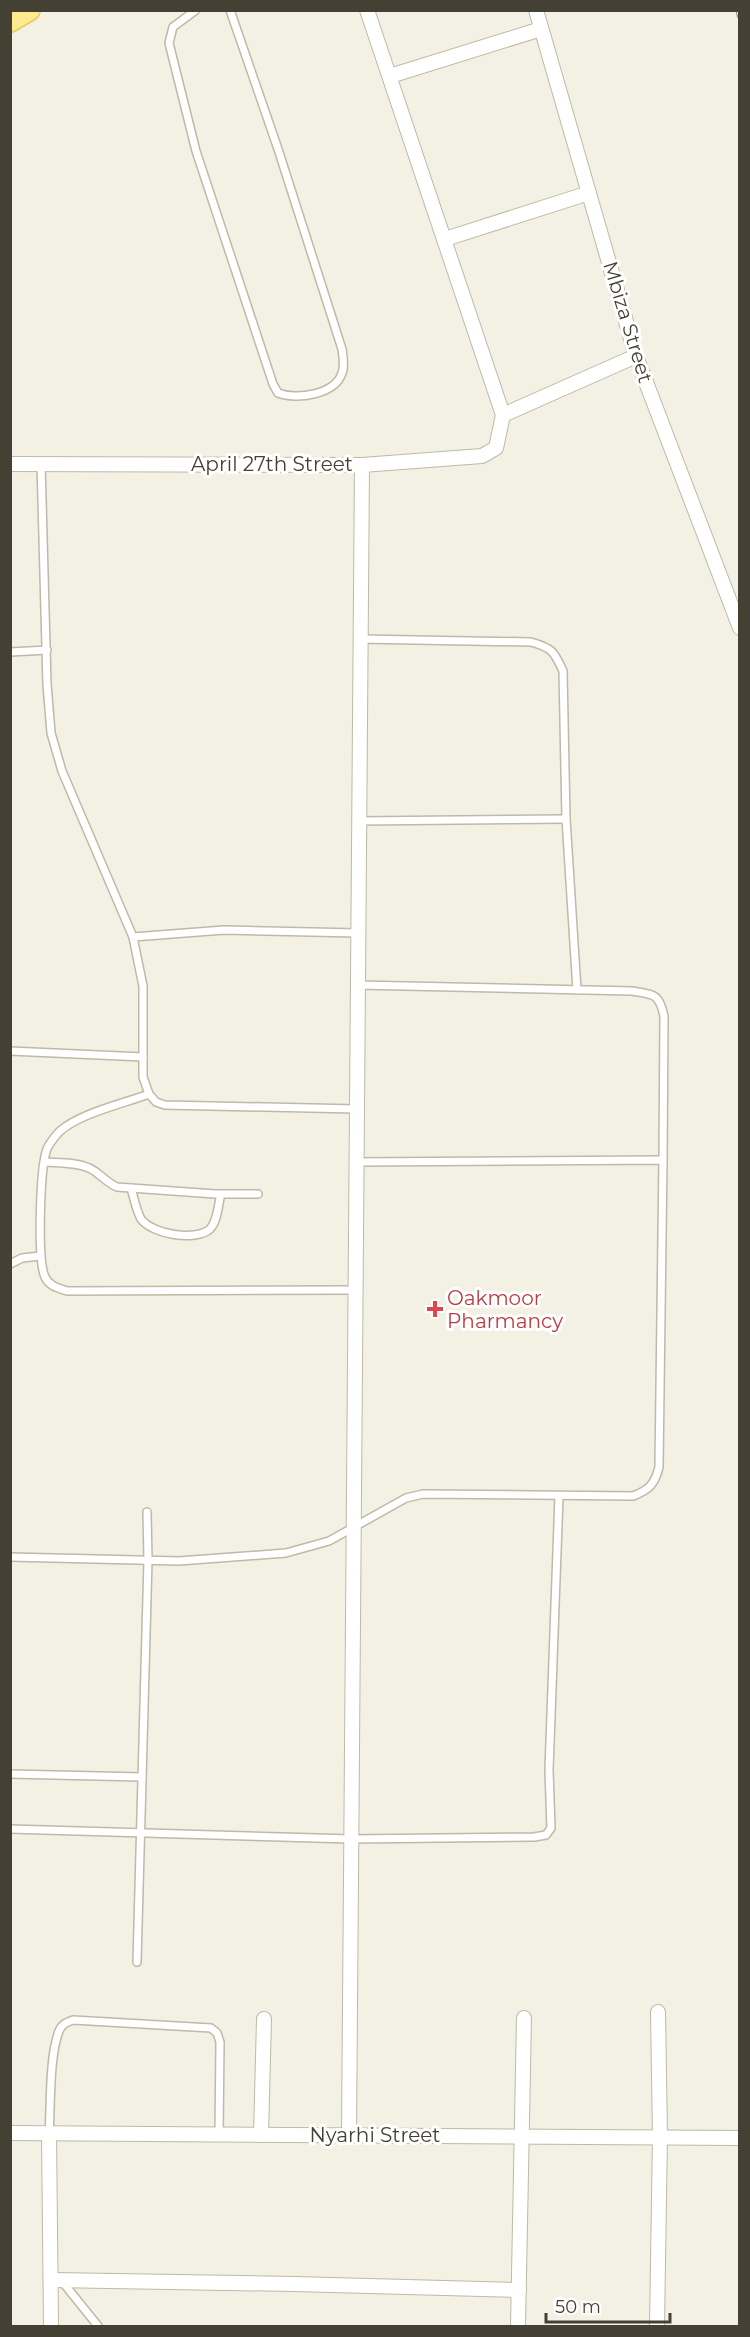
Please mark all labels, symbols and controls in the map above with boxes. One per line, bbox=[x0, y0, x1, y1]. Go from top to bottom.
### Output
street label: Mbiza Street bbox=[598, 258, 658, 386]
street label: April 27th Street bbox=[191, 452, 353, 476]
place label: Oakmoor Pharmancy bbox=[447, 1286, 563, 1333]
marker: Oakmoor Pharmancy bbox=[428, 1302, 442, 1316]
street label: Nyarhi Street bbox=[310, 2123, 440, 2147]
scale bar bbox=[546, 2286, 670, 2324]
text: 50 m bbox=[555, 2296, 601, 2318]

